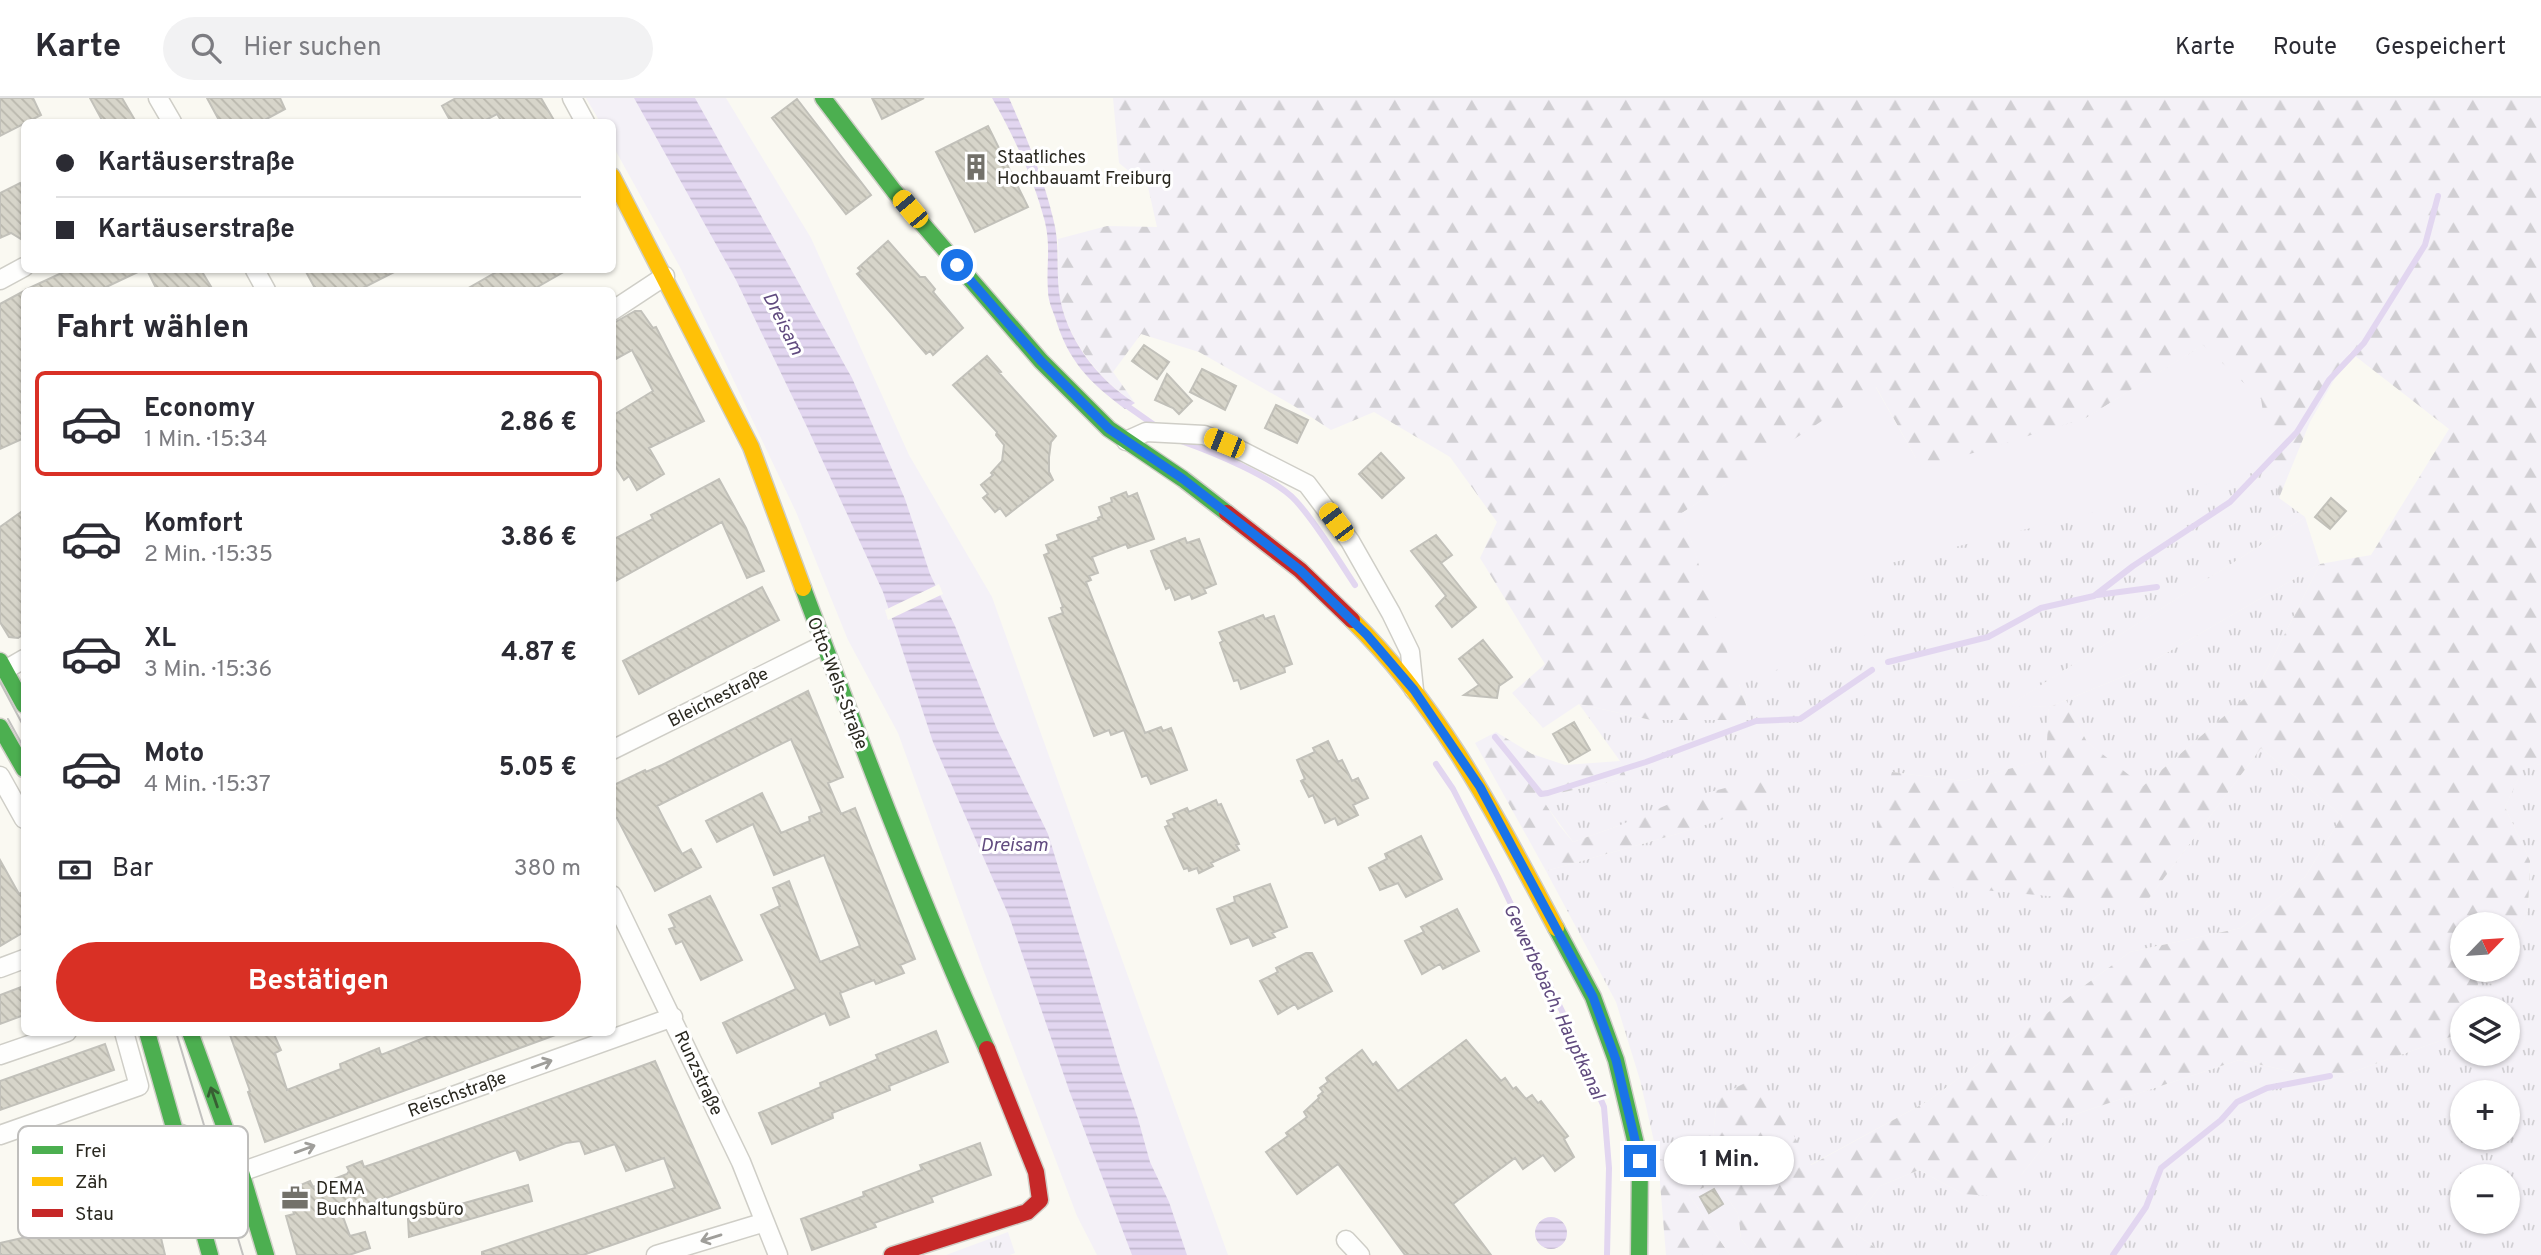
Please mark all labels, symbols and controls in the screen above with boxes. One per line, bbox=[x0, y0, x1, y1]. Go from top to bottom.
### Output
search box bbox=[163, 17, 653, 80]
text: Karte bbox=[35, 27, 121, 69]
icon: search bbox=[187, 29, 225, 67]
text: Hier suchen bbox=[243, 32, 382, 65]
text: Karte bbox=[2175, 33, 2235, 63]
text: Route bbox=[2273, 33, 2337, 63]
text: Gespeichert bbox=[2375, 33, 2506, 63]
text: Kartäuserstraße bbox=[98, 147, 295, 180]
place label: Staatliches Hochbauamt Freiburg bbox=[997, 147, 1172, 191]
building icon: Staatliches Hochbauamt Freiburg bbox=[961, 152, 991, 182]
car bbox=[889, 186, 932, 232]
text: Kartäuserstraße bbox=[98, 214, 295, 247]
route start bbox=[941, 249, 973, 281]
water label: Dreisam bbox=[756, 288, 808, 360]
text: Fahrt wählen bbox=[56, 309, 249, 349]
icon: car bbox=[60, 392, 123, 455]
text: Economy bbox=[144, 393, 255, 426]
text: 2.86 € bbox=[499, 407, 577, 440]
car bbox=[1201, 425, 1248, 461]
text: 1 Min. · 15:34 bbox=[144, 426, 268, 455]
car bbox=[1315, 499, 1358, 545]
icon: car bbox=[60, 507, 123, 570]
text: Komfort bbox=[144, 508, 243, 541]
text: 3.86 € bbox=[500, 522, 577, 555]
text: 2 Min. · 15:35 bbox=[144, 541, 273, 570]
street label: Otto-Wels-Straße bbox=[801, 614, 872, 753]
icon: car bbox=[60, 622, 123, 685]
text: XL bbox=[144, 623, 176, 656]
text: 4.87 € bbox=[501, 637, 577, 670]
text: 3 Min. · 15:36 bbox=[144, 656, 272, 685]
street label: Bleichestraße bbox=[665, 663, 773, 733]
icon: car bbox=[60, 737, 123, 800]
text: Moto bbox=[144, 738, 204, 771]
text: 5.05 € bbox=[499, 752, 577, 785]
text: 4 Min. · 15:37 bbox=[144, 771, 271, 800]
water label: Dreisam bbox=[980, 834, 1048, 858]
icon: cash bbox=[56, 851, 94, 889]
text: Bar bbox=[112, 853, 153, 886]
text: 380 m bbox=[514, 855, 581, 884]
water label: Gewerbebach, Hauptkanal bbox=[1497, 900, 1610, 1105]
north arrow bbox=[2450, 912, 2520, 982]
map controls bbox=[2450, 912, 2520, 1234]
button: Bestätigen bbox=[56, 942, 581, 1022]
button: layers bbox=[2450, 996, 2520, 1066]
street label: Runzstraße bbox=[668, 1027, 727, 1120]
one-way arrow bbox=[531, 1057, 553, 1069]
street label: Reischstraße bbox=[405, 1067, 510, 1124]
button: + bbox=[2450, 1080, 2520, 1150]
one-way arrow bbox=[207, 1086, 219, 1108]
legend bbox=[18, 1126, 248, 1238]
callout: 1 Min. bbox=[1664, 1136, 1794, 1186]
text: Frei bbox=[75, 1140, 106, 1164]
one-way arrow bbox=[294, 1142, 316, 1155]
route end bbox=[1624, 1145, 1656, 1177]
text: 1 Min. bbox=[1699, 1146, 1759, 1175]
button: − bbox=[2450, 1164, 2520, 1234]
text: Zäh bbox=[75, 1171, 108, 1195]
place label: DEMA Buchhaltungsbüro bbox=[316, 1178, 464, 1222]
office icon: DEMA Buchhaltungsbüro bbox=[280, 1183, 310, 1213]
text: Stau bbox=[75, 1203, 114, 1227]
one-way arrow bbox=[700, 1233, 722, 1246]

